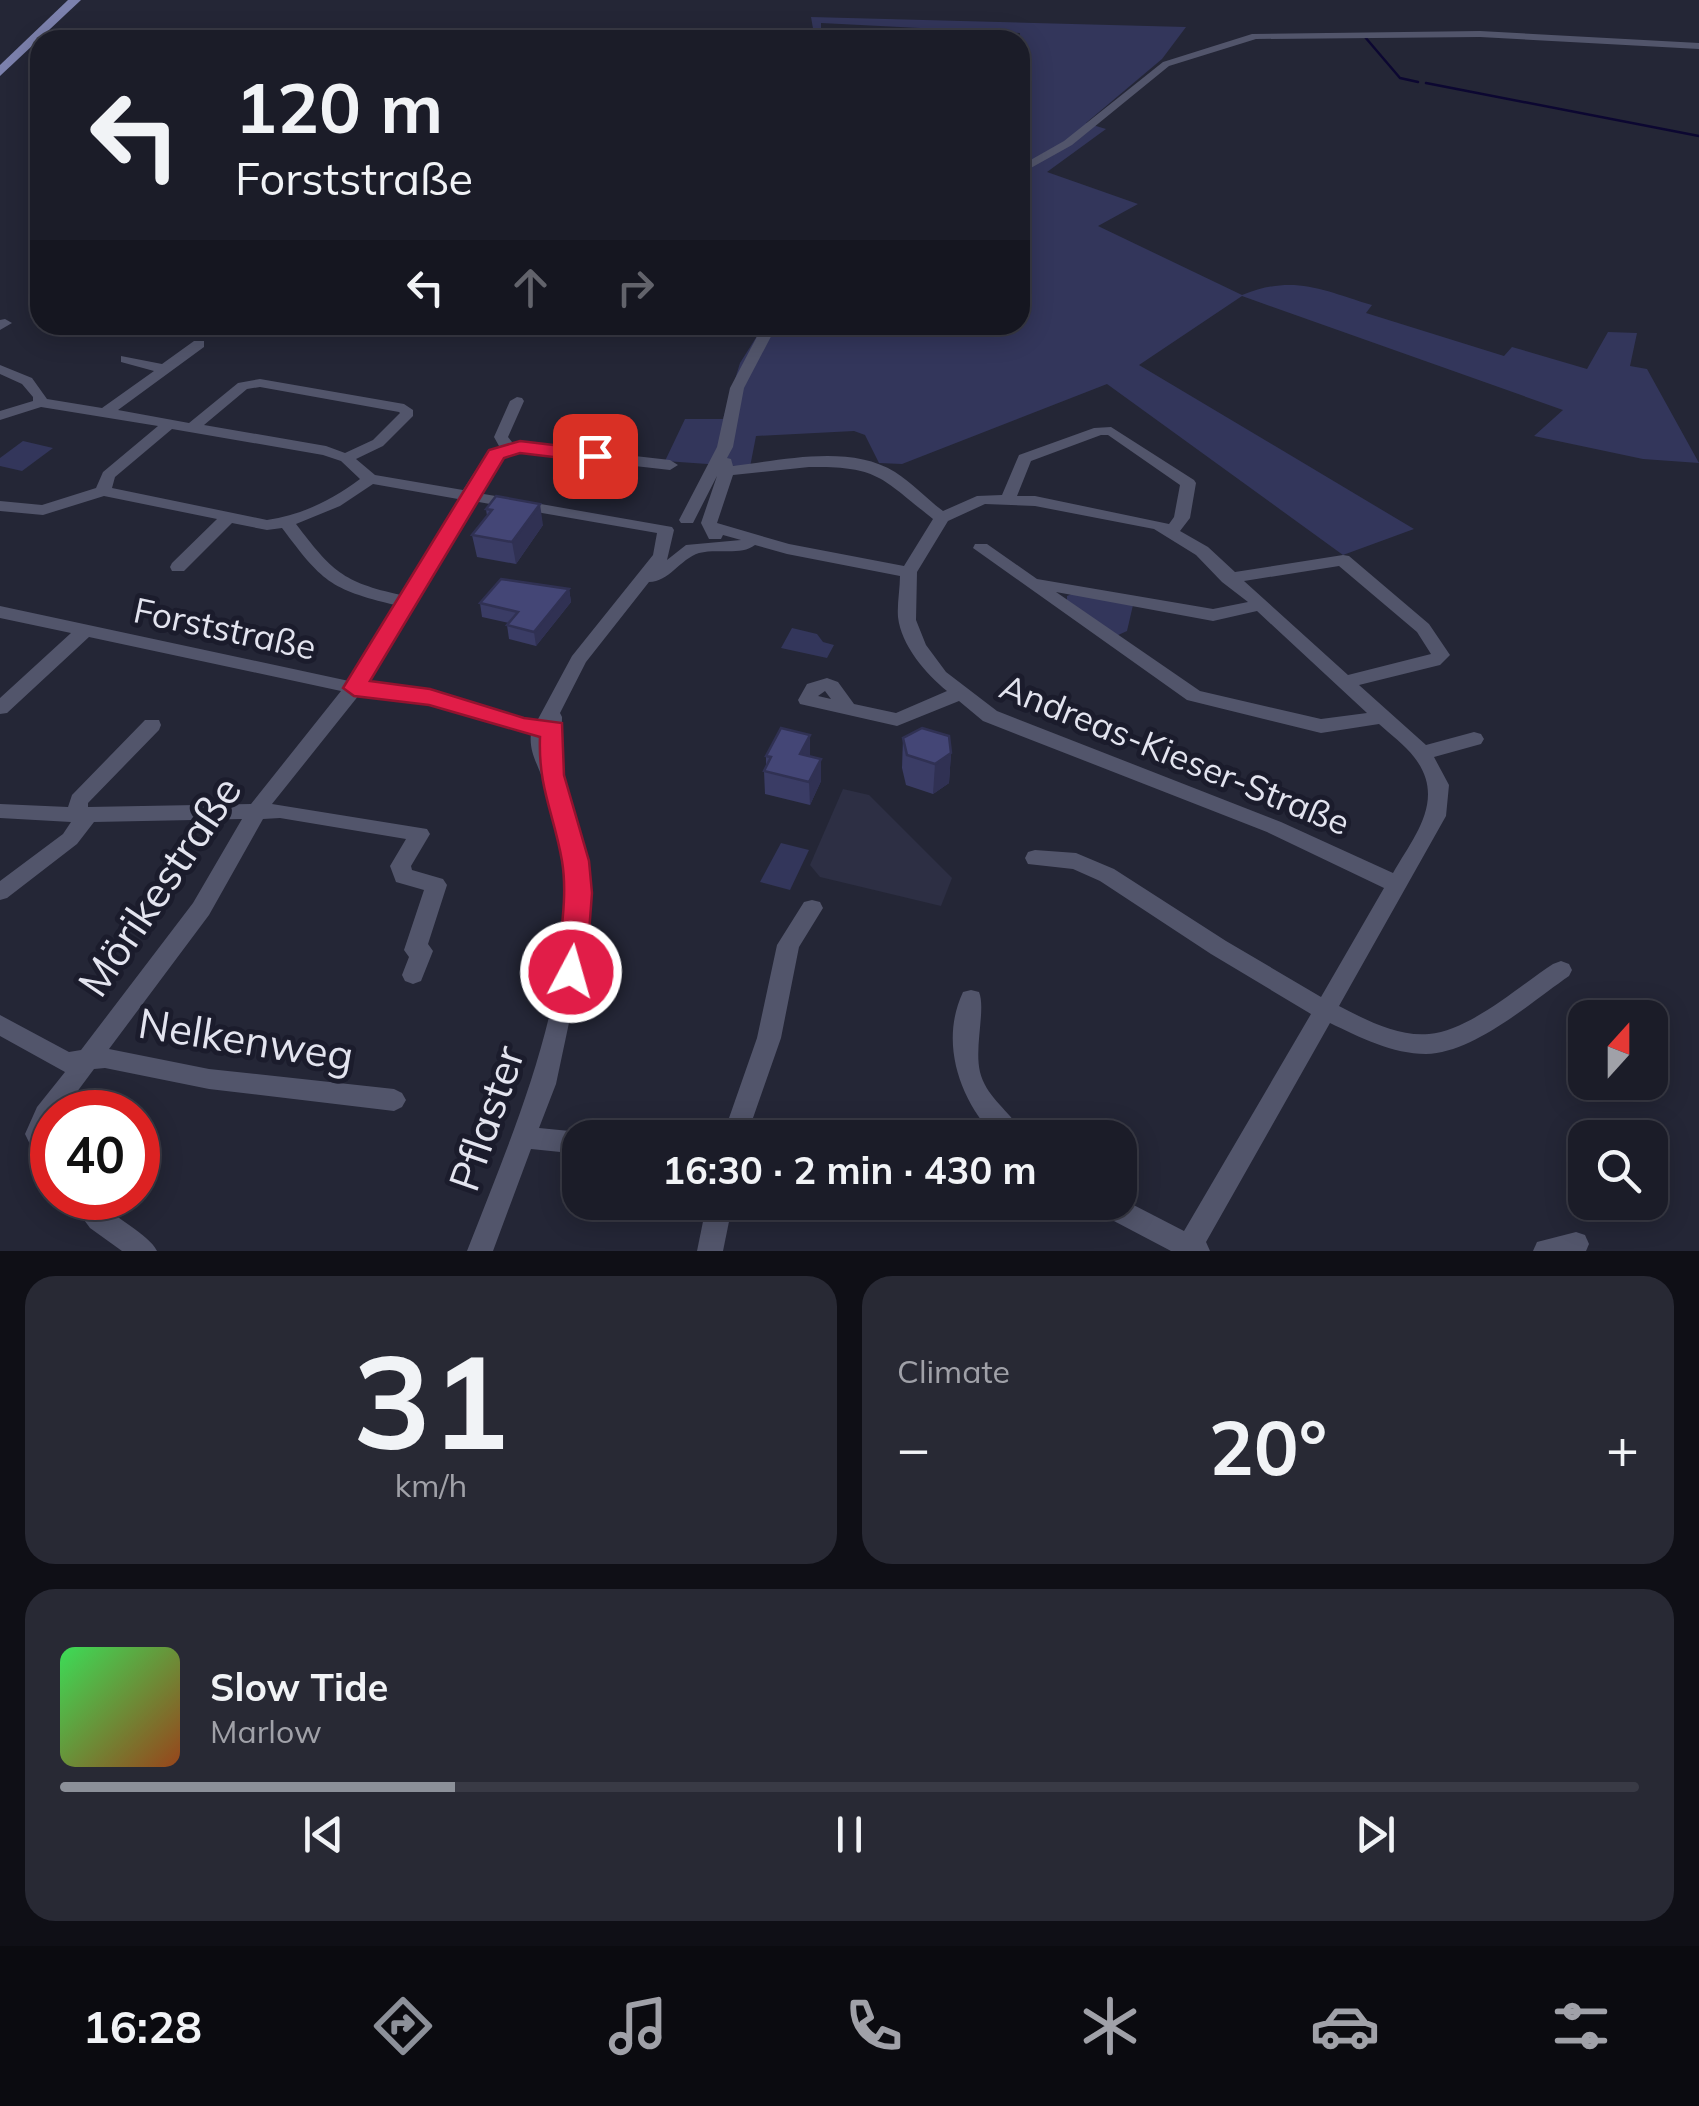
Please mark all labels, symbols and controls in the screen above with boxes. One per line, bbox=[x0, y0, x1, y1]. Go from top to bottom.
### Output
text: 120 m bbox=[235, 63, 443, 151]
icon: left bbox=[70, 70, 200, 200]
text: Forststraße bbox=[235, 150, 473, 206]
icon: left bbox=[398, 260, 453, 315]
icon: ahead bbox=[503, 260, 558, 315]
icon: right bbox=[608, 260, 663, 315]
pin bbox=[553, 414, 638, 499]
icon: arrive bbox=[568, 429, 623, 484]
street label: Forststraße bbox=[130, 587, 320, 669]
street label: Andreas-Kieser-Straße bbox=[994, 664, 1356, 844]
street label: Mörikestraße bbox=[66, 766, 252, 1006]
position arrow bbox=[519, 920, 623, 1024]
street label: Nelkenweg bbox=[135, 996, 357, 1082]
north arrow bbox=[1568, 1000, 1668, 1100]
map controls bbox=[1568, 1000, 1668, 1220]
street label: Pflaster bbox=[437, 1038, 536, 1198]
speed limit sign: 40 bbox=[30, 1090, 160, 1220]
button: search bbox=[1568, 1120, 1668, 1220]
text: 16:30 · 2 min · 430 m bbox=[662, 1146, 1037, 1194]
text: 31 bbox=[353, 1318, 509, 1482]
text: Climate bbox=[897, 1351, 1010, 1391]
text: 20° bbox=[1209, 1400, 1327, 1494]
text: − bbox=[897, 1413, 930, 1482]
text: + bbox=[1606, 1413, 1639, 1482]
text: km/h bbox=[395, 1465, 467, 1505]
text: Slow Tide bbox=[210, 1663, 388, 1711]
text: Marlow bbox=[210, 1711, 322, 1751]
icon: previous bbox=[296, 1807, 351, 1862]
icon: pause bbox=[822, 1807, 877, 1862]
icon: next bbox=[1348, 1807, 1403, 1862]
icon: directions bbox=[368, 1991, 438, 2061]
icon: music bbox=[603, 1991, 673, 2061]
icon: phone bbox=[839, 1991, 909, 2061]
icon: climate bbox=[1075, 1991, 1145, 2061]
icon: car bbox=[1310, 1991, 1380, 2061]
icon: filters bbox=[1546, 1991, 1616, 2061]
text: 16:28 bbox=[83, 1998, 202, 2054]

